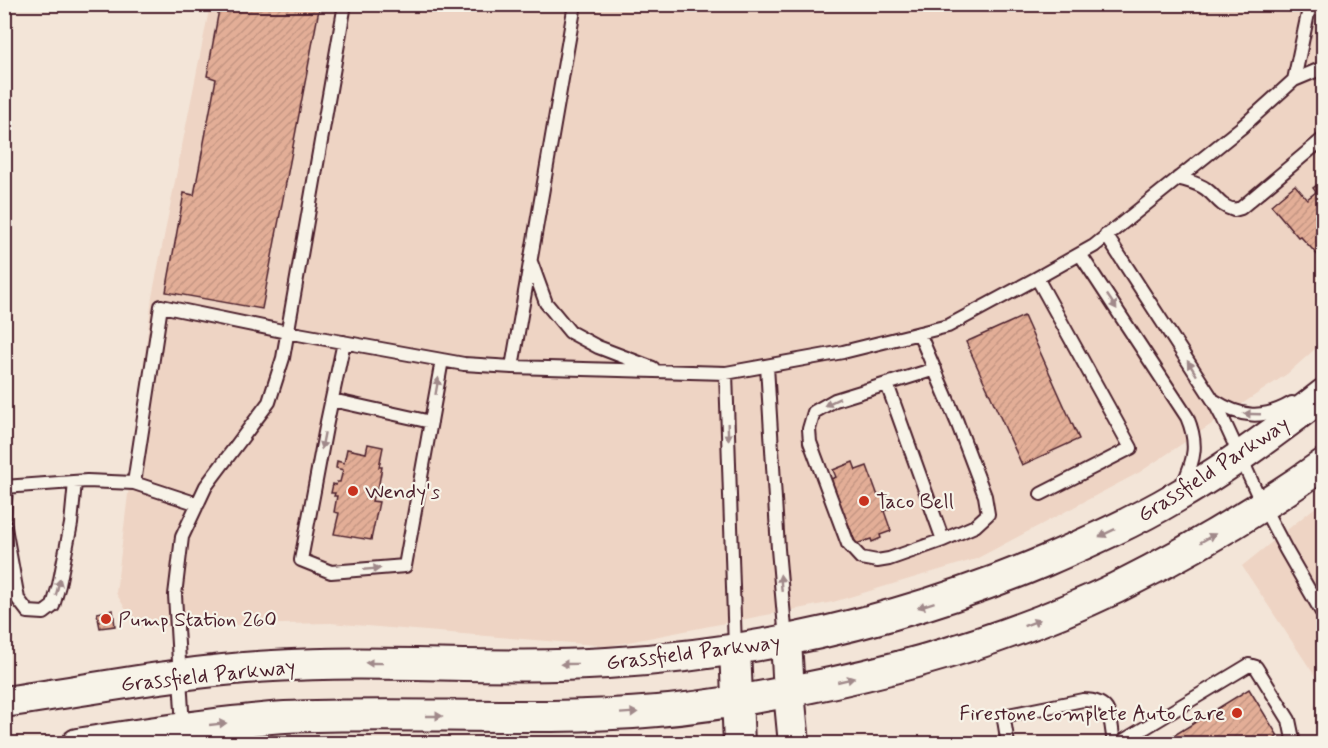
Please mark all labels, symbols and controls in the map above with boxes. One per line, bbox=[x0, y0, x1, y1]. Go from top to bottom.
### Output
one-way arrow bbox=[1107, 294, 1118, 311]
one-way arrow bbox=[1187, 360, 1198, 377]
one-way arrow bbox=[433, 377, 442, 396]
one-way arrow bbox=[823, 398, 840, 407]
one-way arrow bbox=[1243, 409, 1262, 419]
street label: Grassfield Parkway bbox=[1132, 410, 1295, 529]
one-way arrow bbox=[723, 422, 733, 441]
one-way arrow bbox=[318, 431, 327, 450]
place label: Wendy's bbox=[365, 478, 440, 506]
marker: Wendy's bbox=[346, 484, 360, 498]
place label: Taco Bell bbox=[876, 488, 954, 516]
marker: Taco Bell bbox=[857, 494, 871, 508]
one-way arrow bbox=[1099, 528, 1116, 537]
one-way arrow bbox=[1200, 533, 1217, 543]
one-way arrow bbox=[362, 564, 381, 574]
one-way arrow bbox=[776, 573, 786, 592]
one-way arrow bbox=[54, 578, 64, 596]
one-way arrow bbox=[917, 601, 935, 610]
place label: Pump Station 260 bbox=[118, 606, 277, 634]
marker: Pump Station 260 bbox=[99, 612, 113, 626]
one-way arrow bbox=[1024, 618, 1042, 628]
street label: Grassfield Parkway bbox=[604, 628, 782, 678]
street label: Grassfield Parkway bbox=[120, 653, 297, 699]
one-way arrow bbox=[365, 658, 384, 668]
one-way arrow bbox=[560, 660, 579, 669]
one-way arrow bbox=[837, 675, 856, 684]
place label: Firestone Complete Auto Care bbox=[959, 700, 1225, 728]
marker: Firestone Complete Auto Care bbox=[1230, 706, 1244, 720]
one-way arrow bbox=[619, 708, 638, 718]
one-way arrow bbox=[424, 711, 443, 721]
one-way arrow bbox=[209, 719, 228, 729]

